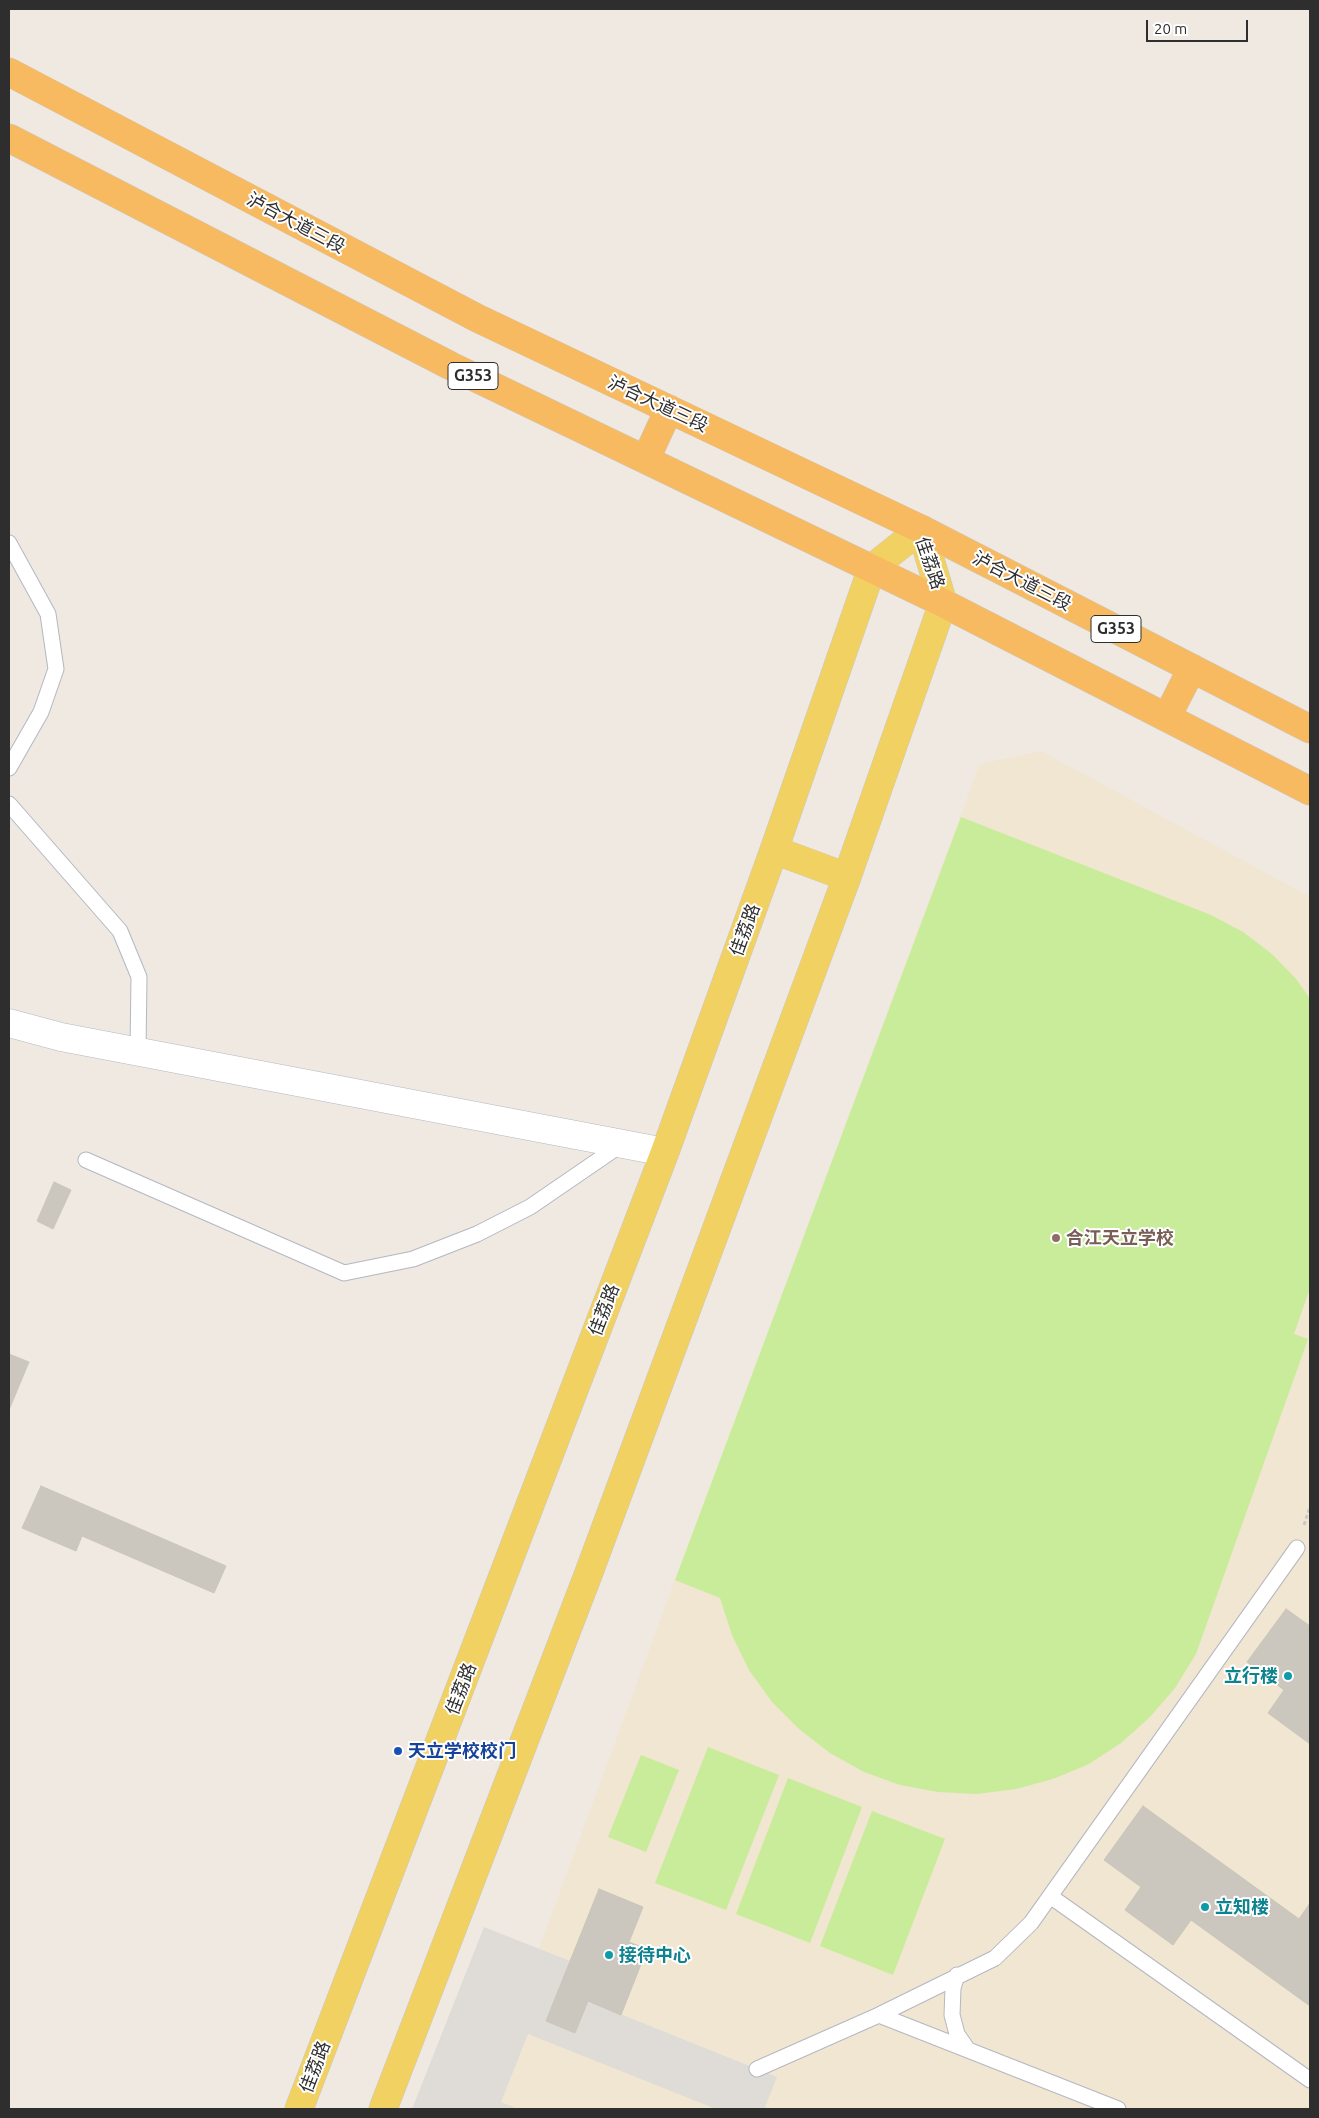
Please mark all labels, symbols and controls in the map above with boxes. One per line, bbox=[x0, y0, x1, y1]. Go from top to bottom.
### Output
scale bar bbox=[1149, 10, 1252, 42]
text: 20 m bbox=[1154, 20, 1187, 37]
street label: 泸合大道三段 bbox=[243, 188, 349, 258]
road number: G353 bbox=[448, 362, 498, 390]
street label: 泸合大道三段 bbox=[604, 371, 712, 437]
street label: 佳荔路 bbox=[911, 534, 949, 592]
street label: 泸合大道三段 bbox=[969, 547, 1075, 615]
road number: G353 bbox=[1091, 616, 1141, 642]
street label: 佳荔路 bbox=[726, 901, 764, 959]
place label: 合江天立学校 bbox=[1066, 1227, 1174, 1249]
marker: 合江天立学校 bbox=[1050, 1232, 1062, 1244]
street label: 佳荔路 bbox=[584, 1281, 624, 1339]
street label: 佳荔路 bbox=[441, 1660, 481, 1718]
place label: 立行楼 bbox=[1224, 1665, 1278, 1687]
marker: 立行楼 bbox=[1282, 1670, 1294, 1682]
place label: 天立学校校门 bbox=[408, 1740, 516, 1762]
marker: 天立学校校门 bbox=[392, 1745, 404, 1757]
place label: 立知楼 bbox=[1215, 1896, 1269, 1918]
marker: 立知楼 bbox=[1199, 1901, 1211, 1913]
place label: 接待中心 bbox=[619, 1944, 691, 1966]
marker: 接待中心 bbox=[603, 1949, 615, 1961]
street label: 佳荔路 bbox=[295, 2038, 335, 2096]

